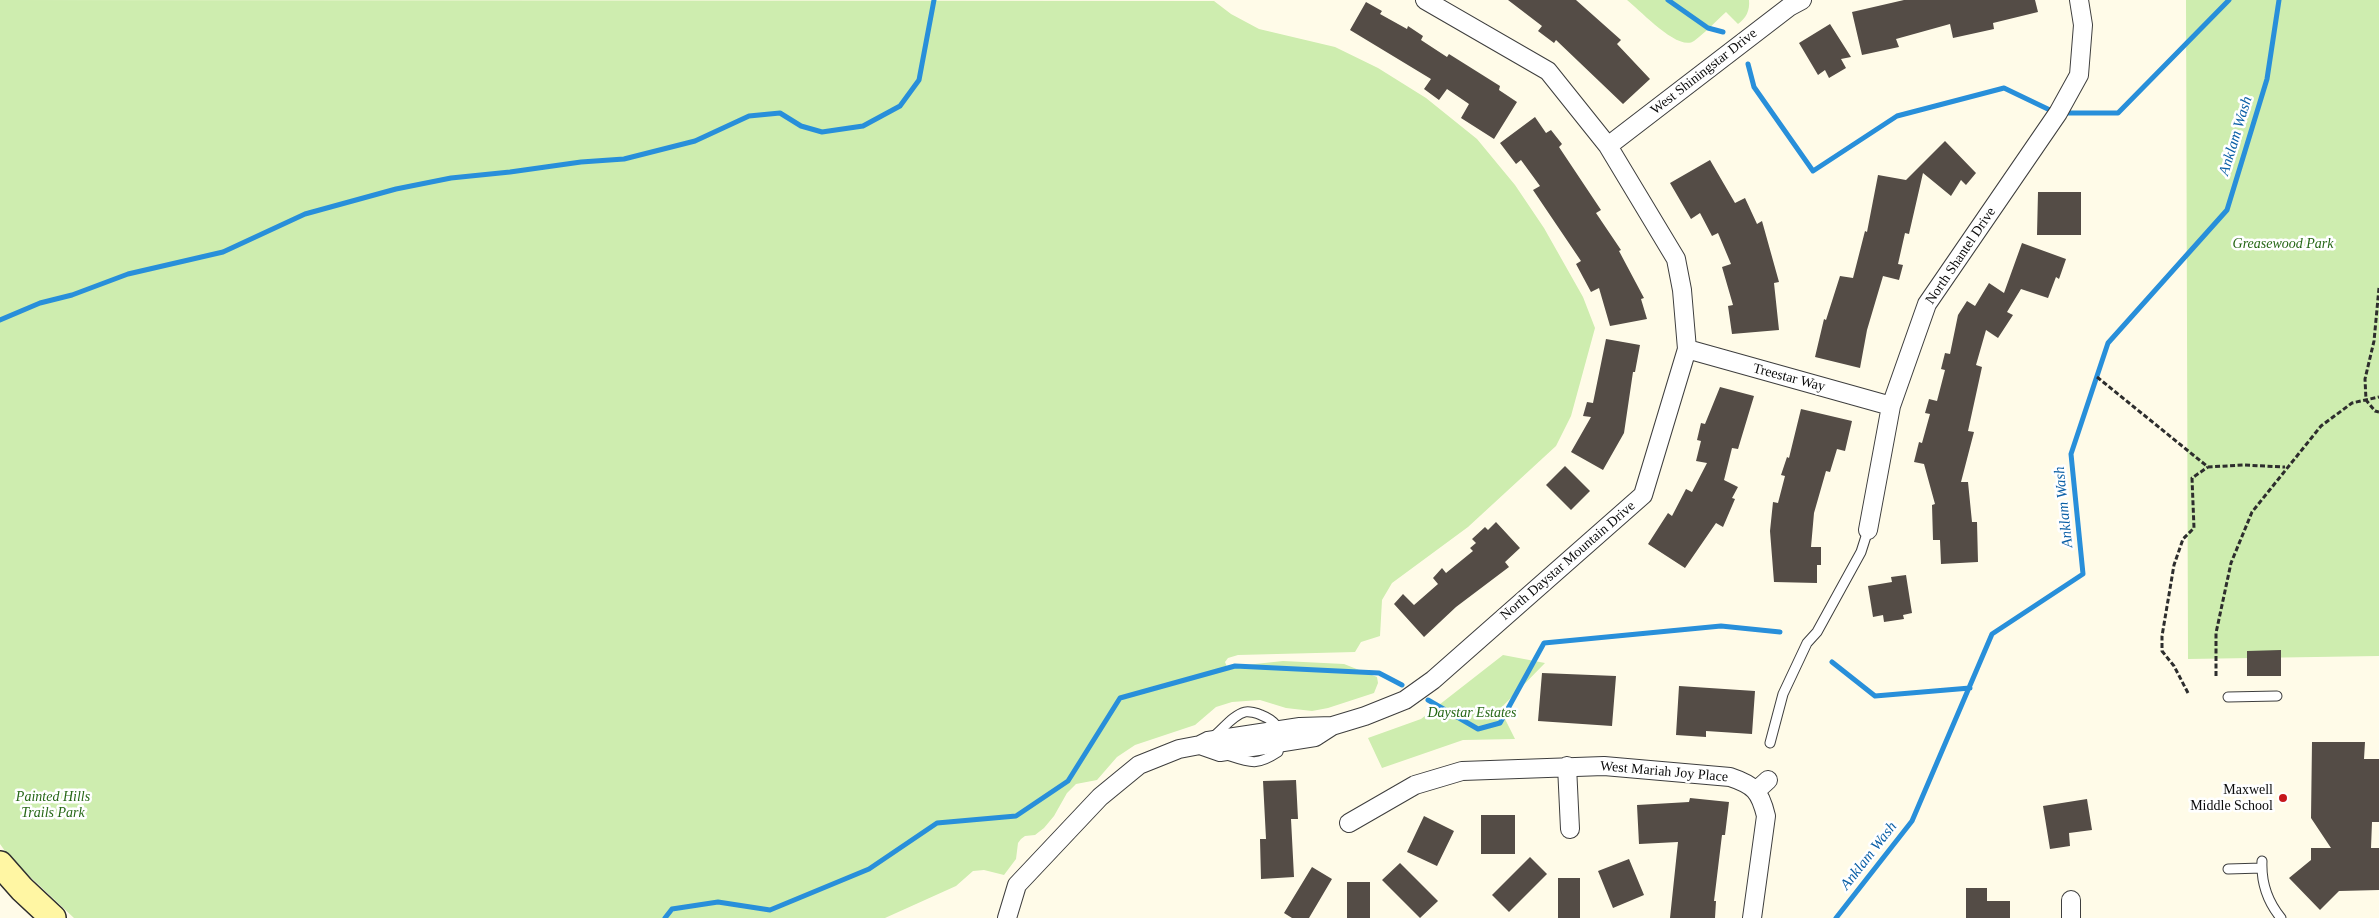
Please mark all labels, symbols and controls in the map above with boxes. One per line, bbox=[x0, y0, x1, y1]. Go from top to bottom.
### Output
street label: West Shiningstar Drive bbox=[1647, 25, 1761, 119]
water label: Anklam Wash bbox=[2215, 94, 2257, 178]
street label: North Shantel Drive bbox=[1922, 204, 2000, 308]
park label: Greasewood Park bbox=[2233, 236, 2333, 252]
street label: Treestar Way bbox=[1751, 360, 1827, 396]
water label: Anklam Wash bbox=[2051, 466, 2077, 548]
street label: North Daystar Mountain Drive bbox=[1497, 498, 1639, 624]
park label: Daystar Estates bbox=[1427, 705, 1517, 721]
street label: West Mariah Joy Place bbox=[1599, 758, 1729, 786]
place label: Maxwell Middle School bbox=[2190, 782, 2273, 814]
park label: Painted Hills Trails Park bbox=[16, 789, 90, 822]
marker: Maxwell Middle School bbox=[2277, 792, 2289, 804]
water label: Anklam Wash bbox=[1837, 818, 1901, 894]

